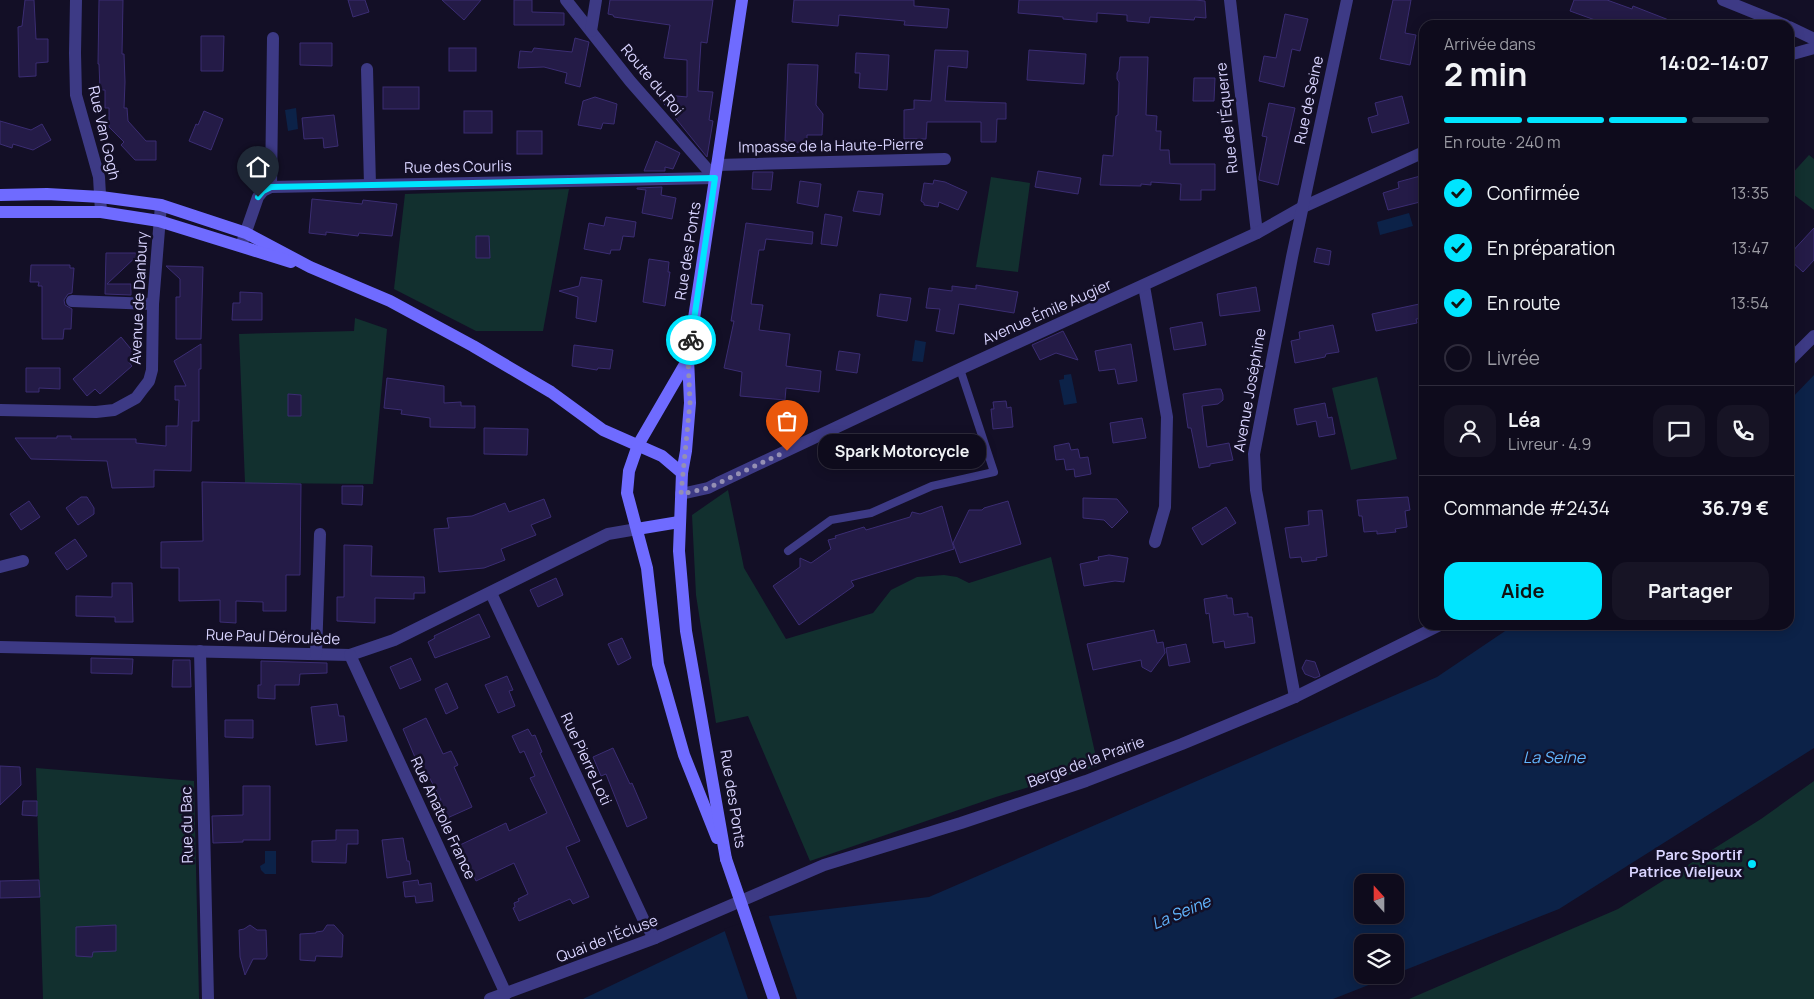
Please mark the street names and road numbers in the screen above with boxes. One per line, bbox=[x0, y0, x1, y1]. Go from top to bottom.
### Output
street label: Route du Roi bbox=[616, 39, 689, 120]
street label: Rue de Seine bbox=[1289, 54, 1328, 146]
street label: Rue de l'Équerre bbox=[1210, 61, 1243, 175]
street label: Rue Van Gogh bbox=[83, 84, 126, 182]
street label: Impasse de la Haute-Pierre bbox=[738, 133, 924, 158]
street label: Rue des Courlis bbox=[404, 155, 512, 178]
street label: Rue des Ponts bbox=[669, 200, 706, 302]
street label: Avenue de Danbury bbox=[125, 231, 152, 365]
street label: Avenue Émile Augier bbox=[979, 273, 1115, 349]
street label: Avenue Joséphine bbox=[1228, 326, 1271, 454]
street label: Rue Paul Déroulède bbox=[205, 624, 341, 649]
street label: Rue Pierre Loti bbox=[556, 709, 617, 809]
street label: Berge de la Prairie bbox=[1024, 731, 1147, 792]
street label: Rue des Ponts bbox=[715, 748, 752, 850]
street label: Rue Anatole France bbox=[406, 753, 481, 883]
street label: Rue du Bac bbox=[175, 786, 198, 864]
street label: Quai de l'Écluse bbox=[553, 909, 661, 968]

